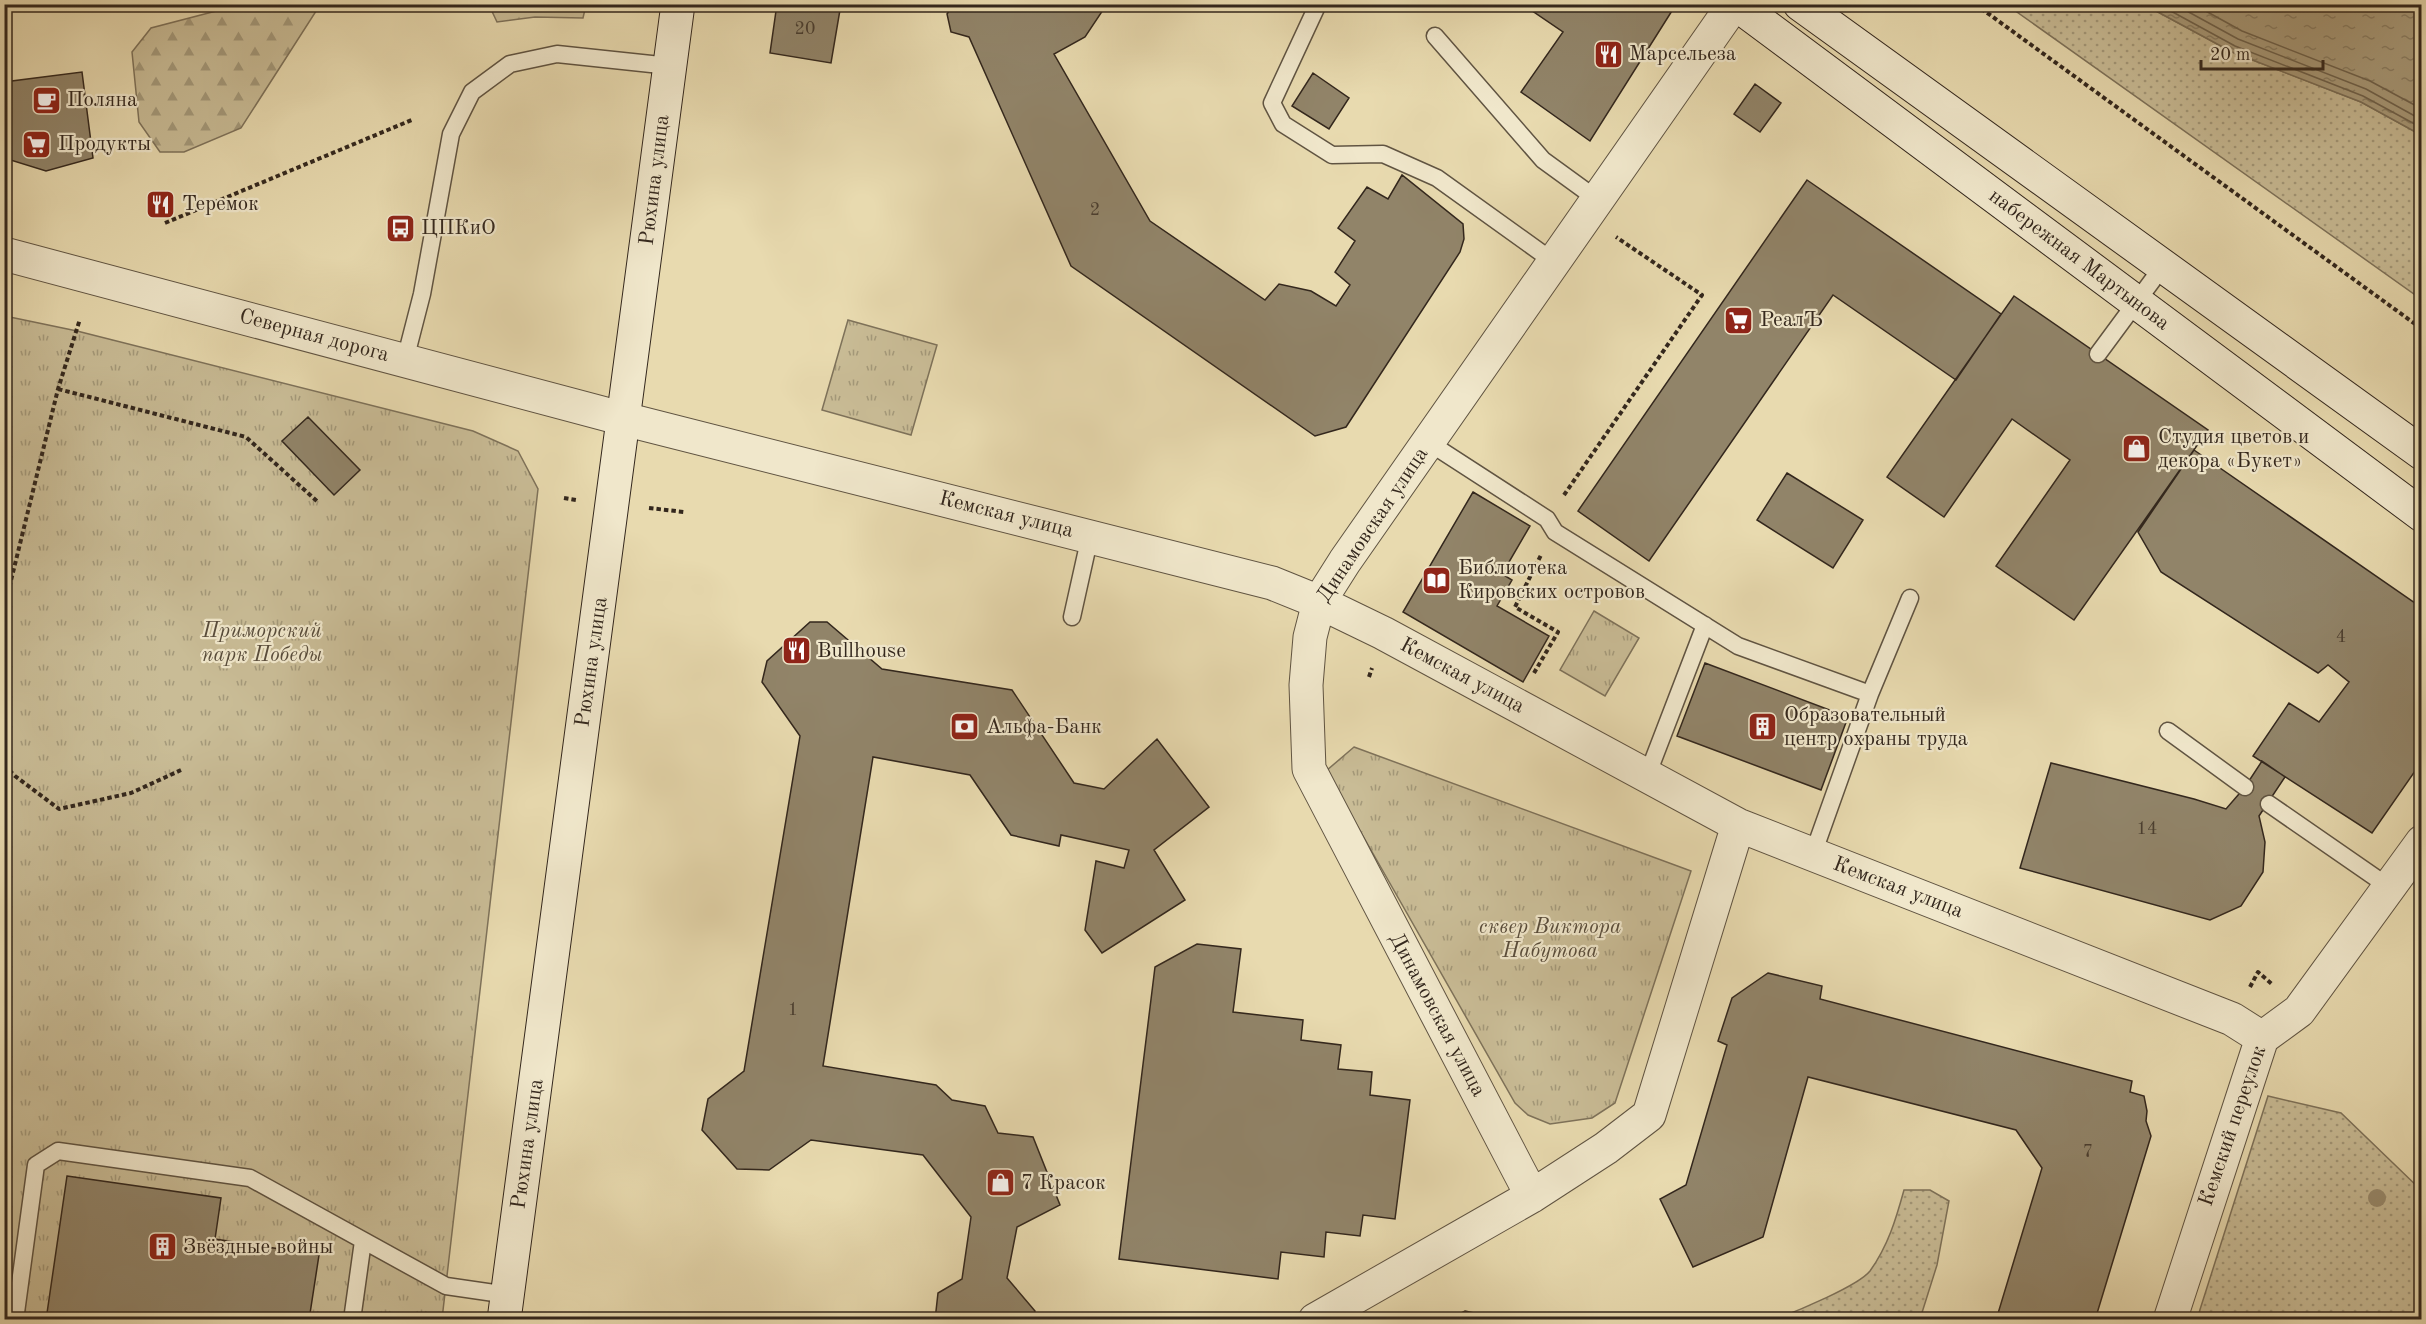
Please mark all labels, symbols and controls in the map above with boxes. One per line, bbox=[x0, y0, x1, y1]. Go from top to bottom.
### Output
house number: 20 bbox=[795, 20, 815, 38]
scale bar bbox=[2201, 33, 2322, 71]
restaurant icon: Марсельеза bbox=[1592, 38, 1624, 70]
place label: Марсельеза bbox=[1629, 44, 1736, 65]
text: 20 m bbox=[2210, 46, 2250, 64]
cafe icon: Поляна bbox=[30, 84, 62, 116]
place label: Поляна bbox=[67, 90, 137, 111]
street label: Рюхина улица bbox=[637, 113, 673, 247]
supermarket icon: Продукты bbox=[21, 128, 53, 160]
place label: Продукты bbox=[58, 134, 151, 155]
street label: набережная Мартынова bbox=[1985, 185, 2173, 335]
restaurant icon: Теремок bbox=[145, 188, 177, 220]
place label: Теремок bbox=[182, 194, 259, 215]
house number: 2 bbox=[1090, 201, 1100, 219]
bus stop icon: ЦПКиО bbox=[384, 212, 416, 244]
place label: ЦПКиО bbox=[421, 218, 496, 239]
supermarket icon: РеалЪ bbox=[1723, 304, 1755, 336]
street label: Северная дорога bbox=[237, 306, 391, 366]
place label: РеалЪ bbox=[1760, 310, 1823, 331]
place label: Студия цветов и декора «Букет» bbox=[2158, 427, 2309, 472]
shop icon: Студия цветов и декора «Букет» bbox=[2121, 433, 2153, 465]
street label: Динамовская улица bbox=[1313, 444, 1433, 606]
street label: Кемская улица bbox=[937, 488, 1075, 542]
place label: Библиотека Кировских островов bbox=[1458, 558, 1645, 603]
library icon: Библиотека Кировских островов bbox=[1421, 564, 1453, 596]
street label: Рюхина улица bbox=[572, 595, 612, 729]
park label: Приморский парк Победы bbox=[201, 621, 323, 666]
house number: 4 bbox=[2336, 628, 2346, 646]
street label: Кемская улица bbox=[1396, 634, 1528, 718]
restaurant icon: Bullhouse bbox=[780, 635, 812, 667]
place label: Bullhouse bbox=[817, 641, 906, 662]
place label: Образовательный центр охраны труда bbox=[1784, 705, 1968, 750]
bank icon: Альфа-Банк bbox=[949, 711, 981, 743]
building icon: Образовательный центр охраны труда bbox=[1747, 711, 1779, 743]
place label: Альфа-Банк bbox=[986, 717, 1102, 738]
house number: 14 bbox=[2137, 820, 2157, 838]
street label: Кемская улица bbox=[1830, 854, 1966, 922]
park label: сквер Виктора Набутова bbox=[1479, 917, 1621, 962]
street label: Динамовская улица bbox=[1385, 930, 1489, 1100]
house number: 1 bbox=[788, 1001, 798, 1019]
street label: Кемский переулок bbox=[2196, 1043, 2270, 1209]
street label: Рюхина улица bbox=[508, 1077, 548, 1211]
house number: 7 bbox=[2083, 1143, 2093, 1161]
shop icon: 7 Красок bbox=[984, 1167, 1016, 1199]
place label: 7 Красок bbox=[1021, 1173, 1106, 1194]
building icon: Звёздные войны bbox=[146, 1231, 178, 1263]
place label: Звёздные войны bbox=[183, 1237, 333, 1258]

